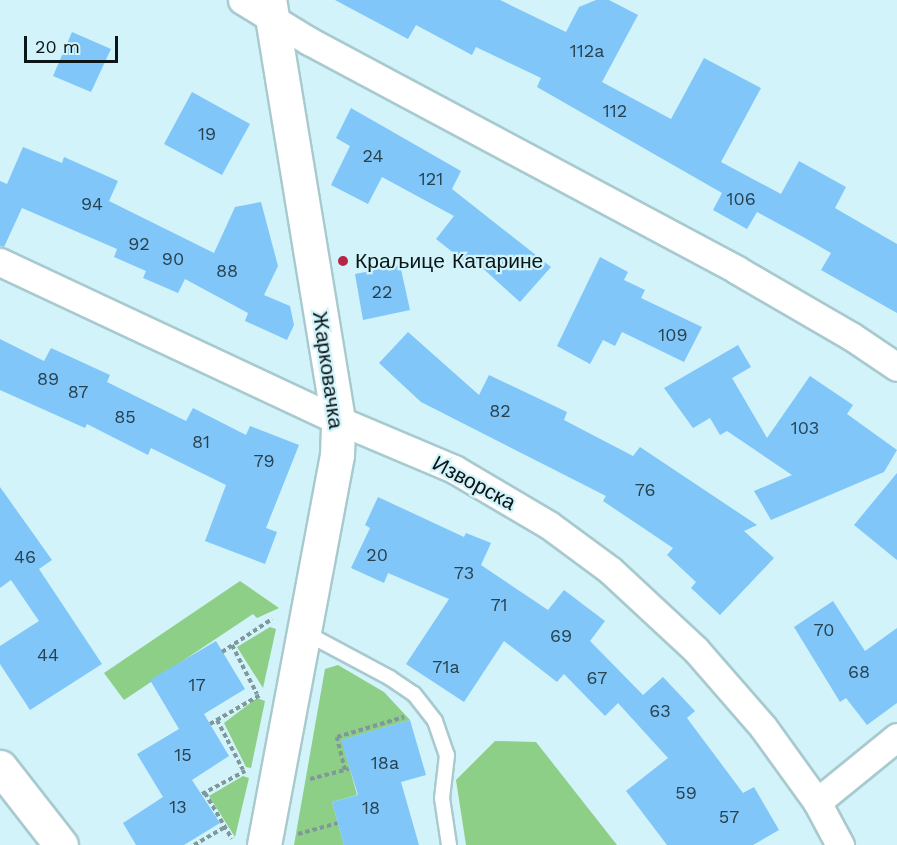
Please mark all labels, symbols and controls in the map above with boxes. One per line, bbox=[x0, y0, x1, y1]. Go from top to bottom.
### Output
scale bar bbox=[27, 24, 122, 62]
text: 20 m bbox=[35, 36, 80, 57]
house number: 112a bbox=[570, 40, 604, 62]
house number: 112 bbox=[603, 100, 627, 122]
house number: 19 bbox=[198, 123, 216, 145]
house number: 24 bbox=[363, 145, 383, 167]
house number: 121 bbox=[419, 168, 443, 190]
house number: 106 bbox=[726, 188, 756, 210]
house number: 94 bbox=[81, 193, 103, 215]
house number: 92 bbox=[128, 233, 150, 255]
house number: 90 bbox=[162, 248, 184, 270]
place label: Краљице Катарине bbox=[355, 248, 543, 274]
marker: Краљице Катарине bbox=[336, 254, 350, 268]
house number: 88 bbox=[216, 260, 238, 282]
house number: 22 bbox=[372, 281, 392, 303]
street label: Жарковачка bbox=[307, 310, 349, 430]
house number: 109 bbox=[658, 324, 688, 346]
house number: 89 bbox=[37, 368, 59, 390]
house number: 87 bbox=[68, 381, 88, 403]
house number: 82 bbox=[489, 400, 511, 422]
house number: 85 bbox=[114, 406, 136, 428]
house number: 103 bbox=[791, 417, 819, 439]
house number: 81 bbox=[192, 431, 210, 453]
house number: 79 bbox=[253, 450, 275, 472]
street label: Изворска bbox=[428, 451, 520, 515]
house number: 76 bbox=[635, 479, 655, 501]
house number: 20 bbox=[366, 544, 388, 566]
house number: 46 bbox=[14, 546, 36, 568]
house number: 73 bbox=[454, 562, 474, 584]
house number: 71 bbox=[490, 594, 508, 616]
house number: 70 bbox=[814, 619, 834, 641]
house number: 69 bbox=[550, 625, 572, 647]
house number: 44 bbox=[37, 644, 59, 666]
house number: 71a bbox=[432, 656, 460, 678]
house number: 68 bbox=[848, 661, 870, 683]
house number: 67 bbox=[587, 667, 607, 689]
house number: 17 bbox=[188, 674, 206, 696]
house number: 63 bbox=[649, 700, 671, 722]
house number: 15 bbox=[174, 744, 192, 766]
house number: 18a bbox=[371, 752, 399, 774]
house number: 59 bbox=[675, 782, 697, 804]
house number: 13 bbox=[169, 796, 187, 818]
house number: 18 bbox=[362, 797, 380, 819]
house number: 57 bbox=[719, 806, 739, 828]

